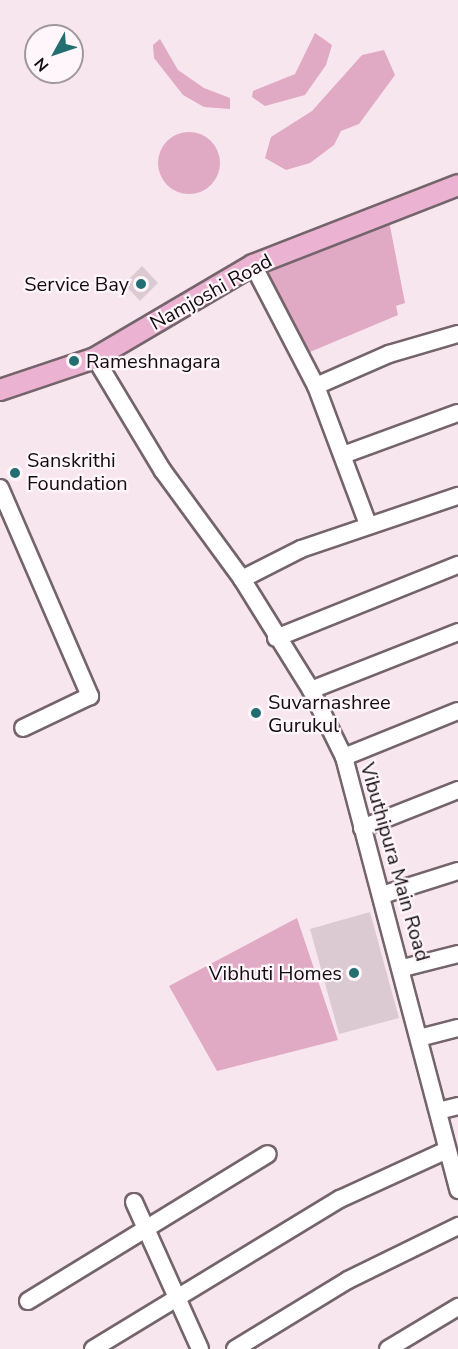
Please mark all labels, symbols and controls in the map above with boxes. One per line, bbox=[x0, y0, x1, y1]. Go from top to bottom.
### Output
north arrow bbox=[24, 24, 84, 84]
text: N bbox=[29, 53, 54, 76]
street label: Namjoshi Road bbox=[146, 249, 276, 335]
place label: Service Bay bbox=[24, 272, 129, 296]
marker: Service Bay bbox=[134, 277, 148, 291]
place label: Rameshnagara bbox=[86, 349, 221, 373]
marker: Rameshnagara bbox=[67, 354, 81, 368]
place label: Sanskrithi Foundation bbox=[27, 449, 128, 496]
marker: Sanskrithi Foundation bbox=[8, 466, 22, 480]
place label: Suvarnashree Gurukul bbox=[268, 690, 391, 737]
marker: Suvarnashree Gurukul bbox=[249, 706, 263, 720]
street label: Vibuthipura Main Road bbox=[355, 760, 435, 964]
place label: Vibhuti Homes bbox=[209, 961, 342, 985]
marker: Vibhuti Homes bbox=[347, 966, 361, 980]

